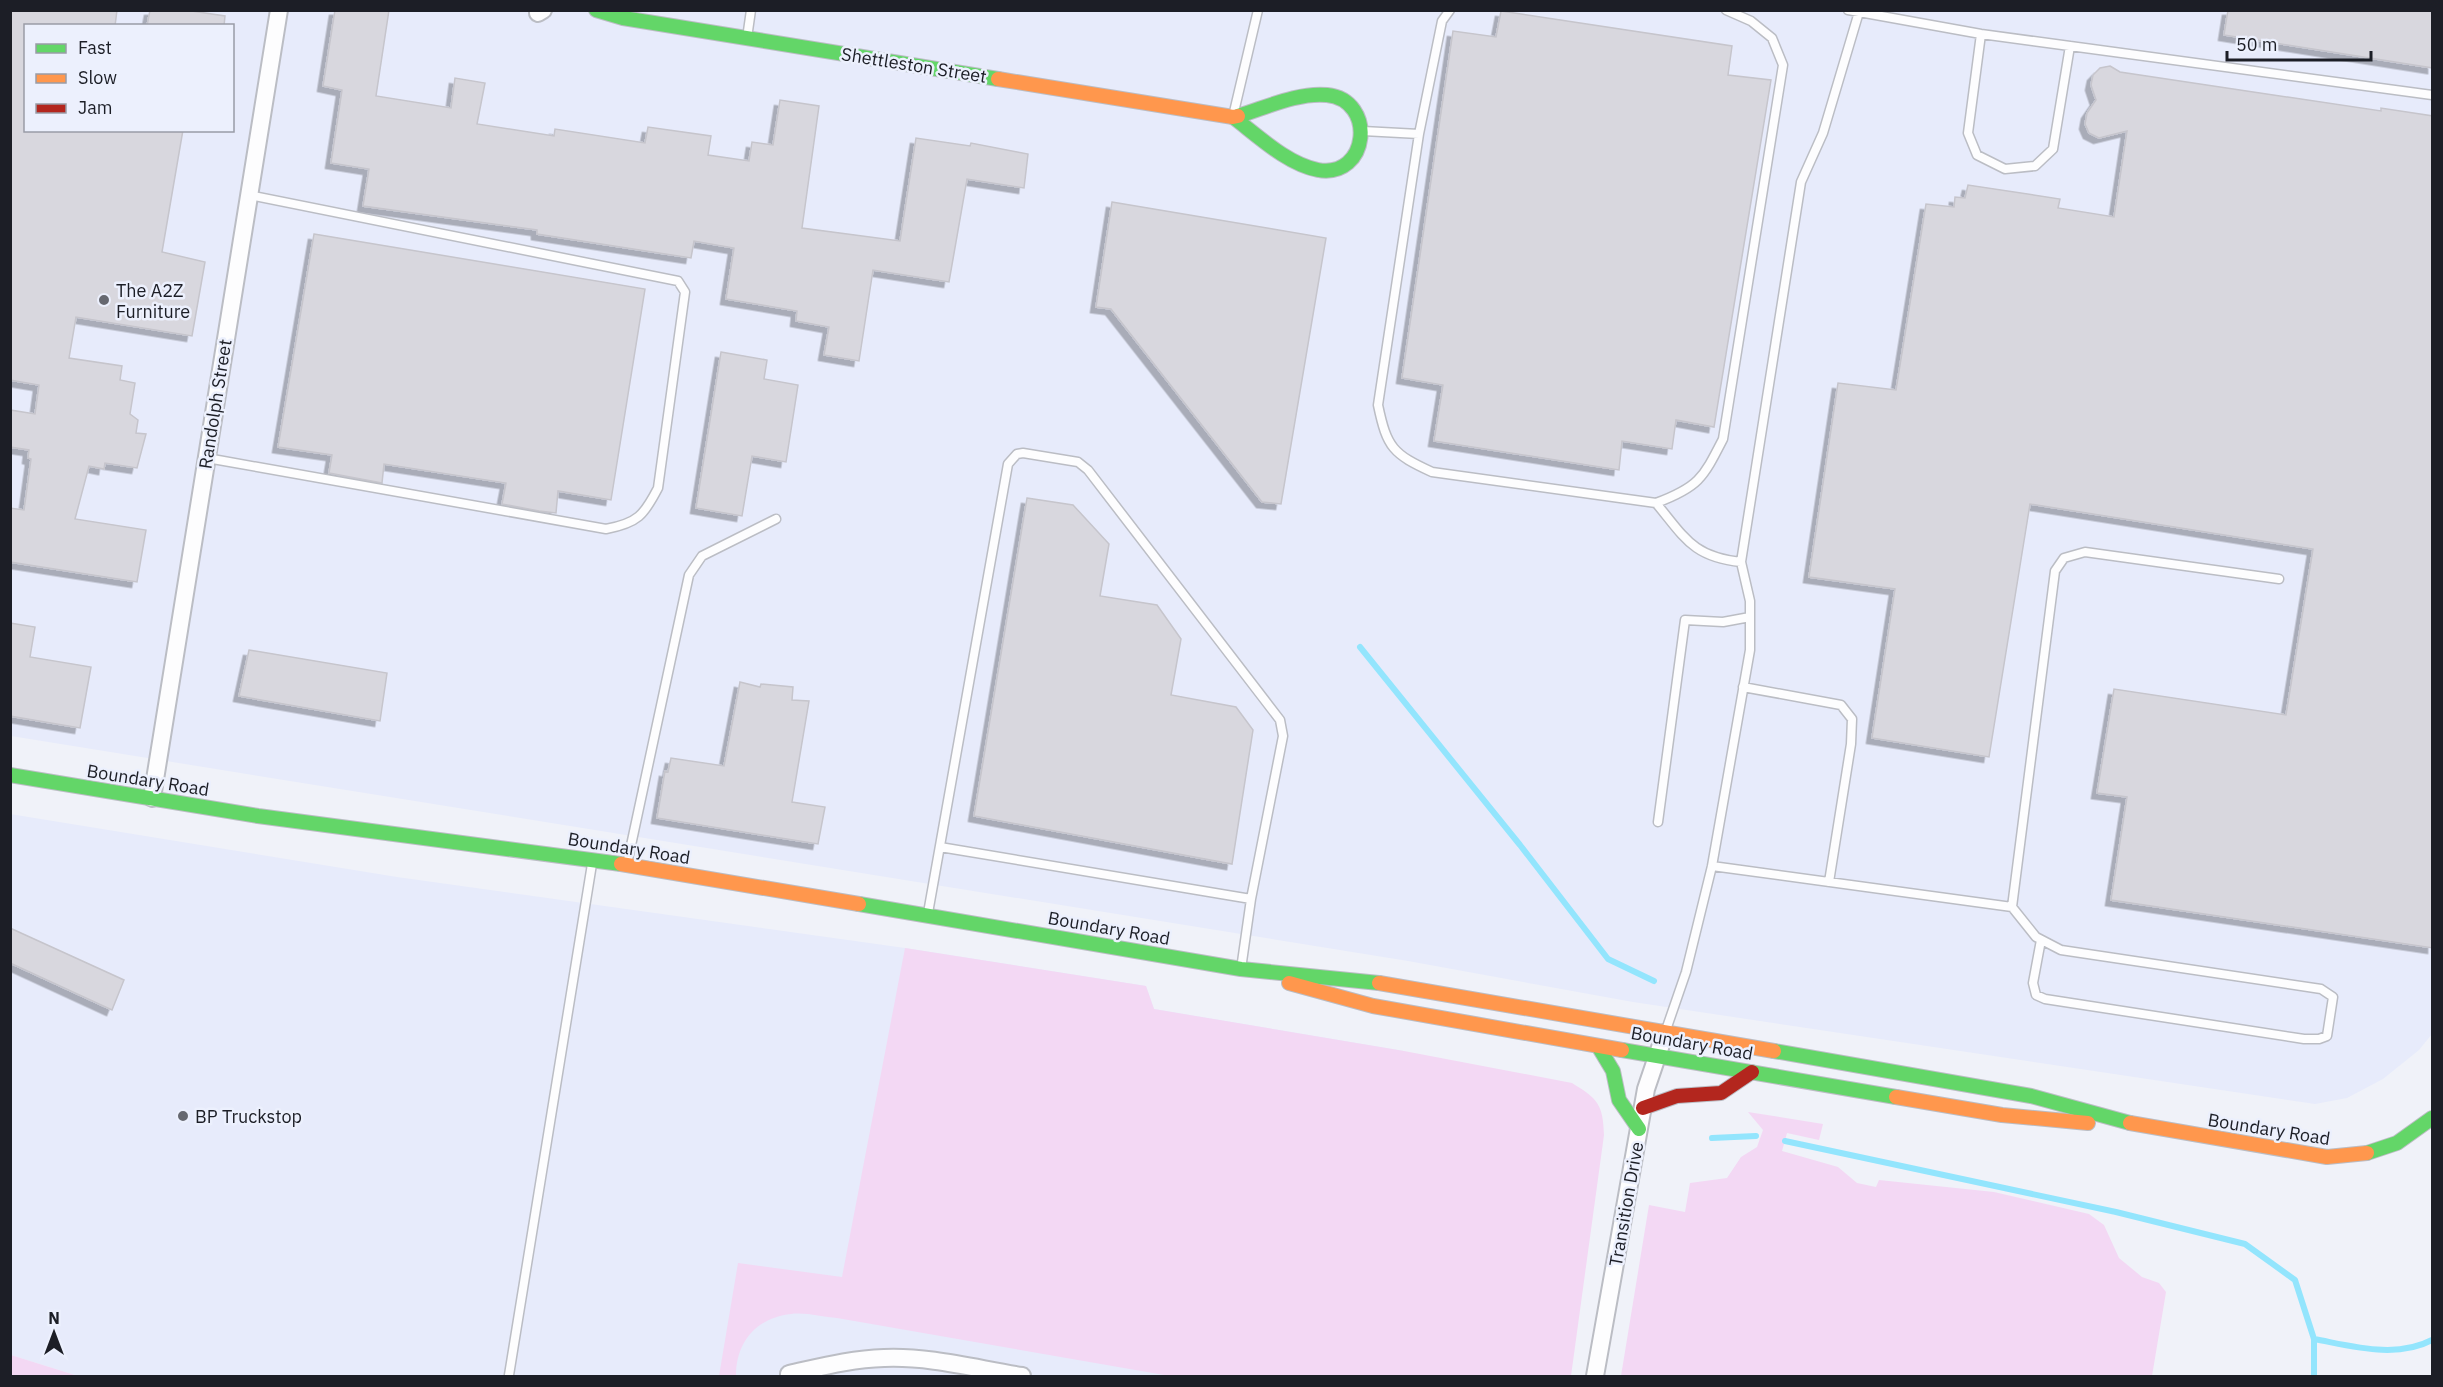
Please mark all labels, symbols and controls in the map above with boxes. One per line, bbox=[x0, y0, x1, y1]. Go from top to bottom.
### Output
legend bbox=[24, 24, 234, 132]
scale bar bbox=[2227, 24, 2371, 62]
text: 50 m bbox=[2236, 33, 2278, 56]
text: Fast bbox=[78, 36, 112, 59]
street label: Shettleston Street bbox=[840, 42, 988, 88]
text: Slow bbox=[78, 66, 117, 89]
text: Jam bbox=[78, 96, 113, 119]
place label: The A2Z Furniture bbox=[116, 279, 190, 323]
marker: The A2Z Furniture bbox=[97, 293, 111, 307]
street label: Randolph Street bbox=[193, 338, 237, 470]
street label: Boundary Road bbox=[85, 759, 211, 801]
street label: Boundary Road bbox=[566, 827, 692, 869]
street label: Boundary Road bbox=[1046, 906, 1172, 950]
street label: Boundary Road bbox=[1629, 1021, 1755, 1065]
place label: BP Truckstop bbox=[195, 1105, 302, 1128]
street label: Boundary Road bbox=[2206, 1108, 2332, 1150]
marker: BP Truckstop bbox=[176, 1109, 190, 1123]
street label: Transition Drive bbox=[1604, 1140, 1648, 1268]
north arrow bbox=[24, 1303, 84, 1363]
text: N bbox=[48, 1308, 60, 1328]

